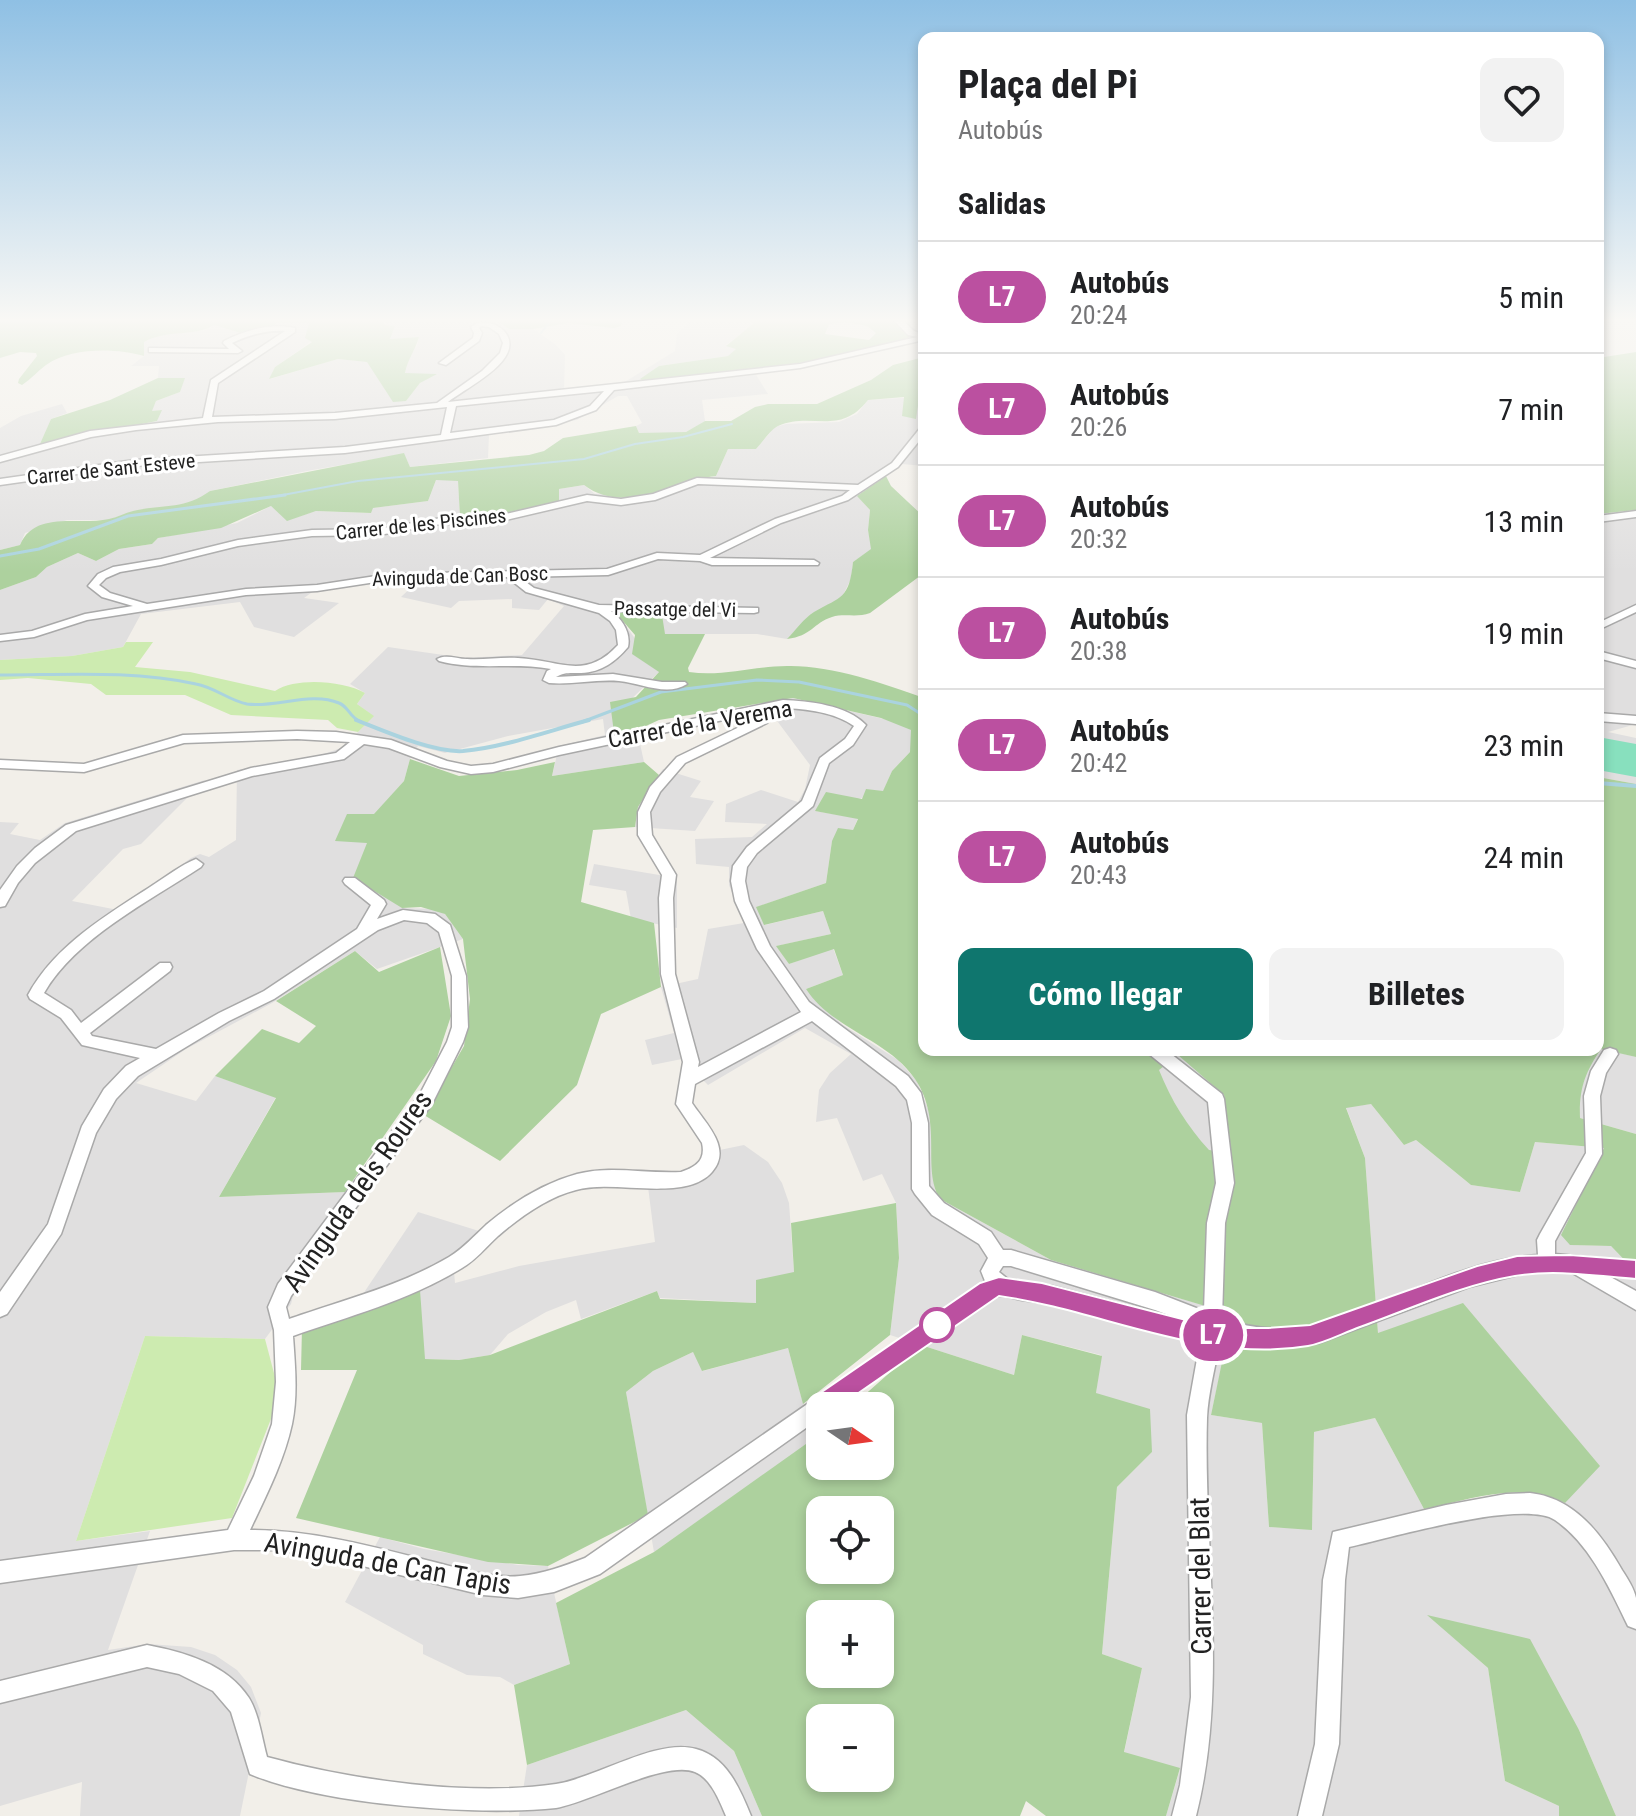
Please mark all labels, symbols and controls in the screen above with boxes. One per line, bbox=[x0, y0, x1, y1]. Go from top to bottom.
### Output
button: heart bbox=[1480, 58, 1564, 142]
text: Plaça del Pi bbox=[958, 63, 1138, 107]
text: Autobús bbox=[958, 115, 1043, 145]
text: Salidas bbox=[958, 186, 1046, 221]
text: Autobús bbox=[1070, 265, 1169, 300]
text: L7 bbox=[988, 280, 1016, 313]
text: 5 min bbox=[1498, 280, 1564, 315]
text: 20:24 bbox=[1070, 300, 1127, 330]
text: Autobús bbox=[1070, 377, 1169, 412]
text: L7 bbox=[988, 392, 1016, 425]
text: 7 min bbox=[1498, 392, 1564, 427]
text: 20:26 bbox=[1070, 412, 1127, 442]
street label: Carrer de Sant Esteve bbox=[26, 448, 196, 490]
text: Autobús bbox=[1070, 489, 1169, 524]
street label: Carrer de les Piscines bbox=[335, 503, 507, 545]
text: L7 bbox=[988, 504, 1016, 537]
text: 13 min bbox=[1483, 504, 1564, 539]
text: 20:32 bbox=[1070, 524, 1127, 554]
street label: Avinguda de Can Bosc bbox=[372, 561, 548, 591]
street label: Passatge del Vi bbox=[614, 596, 736, 622]
text: Autobús bbox=[1070, 601, 1169, 636]
text: L7 bbox=[988, 616, 1016, 649]
text: 19 min bbox=[1483, 616, 1564, 651]
text: 20:38 bbox=[1070, 636, 1127, 666]
street label: Carrer de la Verema bbox=[606, 694, 794, 754]
text: Autobús bbox=[1070, 713, 1169, 748]
text: L7 bbox=[988, 728, 1016, 761]
text: 23 min bbox=[1483, 728, 1564, 763]
text: 20:42 bbox=[1070, 748, 1127, 778]
text: Autobús bbox=[1070, 825, 1169, 860]
text: L7 bbox=[988, 840, 1016, 873]
text: 24 min bbox=[1483, 840, 1564, 875]
text: 20:43 bbox=[1070, 860, 1127, 890]
button: Cómo llegar bbox=[958, 948, 1253, 1040]
button: Billetes bbox=[1269, 948, 1564, 1040]
street label: Avinguda dels Roures bbox=[276, 1084, 439, 1298]
unlabelled marker bbox=[920, 1308, 954, 1342]
line badge: L7 bbox=[1177, 1309, 1249, 1361]
text: L7 bbox=[1199, 1318, 1227, 1351]
north arrow bbox=[806, 1392, 894, 1480]
map controls bbox=[806, 1392, 894, 1792]
button: locate bbox=[806, 1496, 894, 1584]
street label: Carrer del Blat bbox=[1183, 1497, 1218, 1655]
street label: Avinguda de Can Tapis bbox=[262, 1526, 514, 1601]
button: + bbox=[806, 1600, 894, 1688]
button: − bbox=[806, 1704, 894, 1792]

